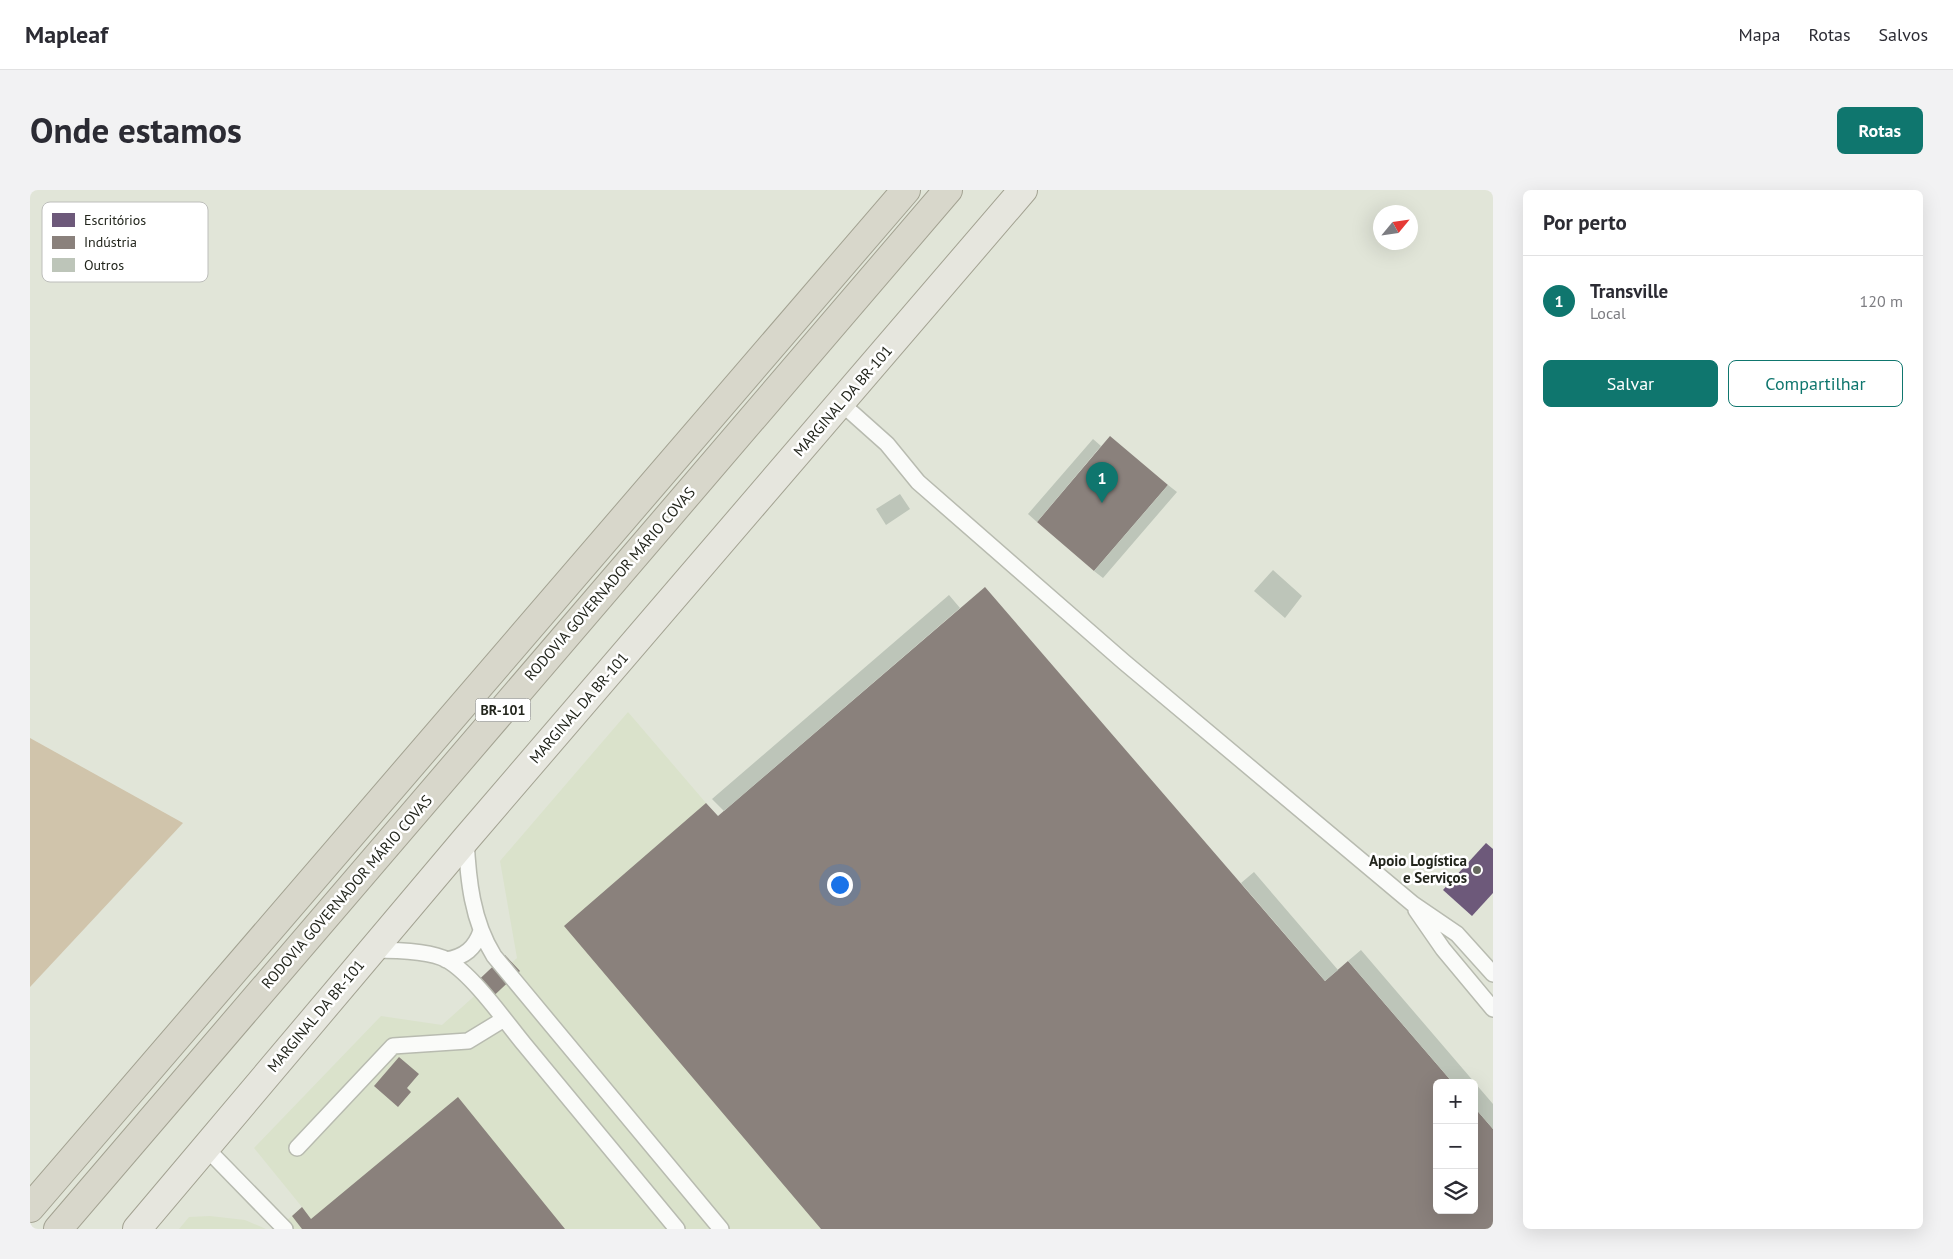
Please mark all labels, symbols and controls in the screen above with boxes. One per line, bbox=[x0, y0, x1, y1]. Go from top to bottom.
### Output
text: Mapleaf bbox=[25, 19, 108, 50]
text: Mapa bbox=[1739, 23, 1780, 46]
text: Rotas bbox=[1808, 23, 1851, 46]
text: Salvos bbox=[1879, 23, 1928, 46]
text: Onde estamos bbox=[30, 107, 242, 153]
button: Rotas bbox=[1837, 107, 1923, 154]
legend bbox=[42, 202, 208, 282]
north arrow bbox=[1373, 205, 1418, 250]
text: Por perto bbox=[1543, 209, 1627, 236]
text: Escritórios bbox=[84, 211, 146, 229]
text: Indústria bbox=[84, 233, 137, 251]
text: Outros bbox=[84, 256, 124, 274]
text: Transville bbox=[1590, 279, 1668, 303]
text: 1 bbox=[1554, 291, 1564, 311]
text: 120 m bbox=[1860, 291, 1903, 311]
text: Local bbox=[1590, 303, 1626, 323]
street label: MARGINAL DA BR-101 bbox=[789, 341, 896, 460]
button: Salvar bbox=[1543, 360, 1718, 407]
button: Compartilhar bbox=[1728, 360, 1903, 407]
pin: 1 bbox=[1086, 462, 1118, 503]
street label: RODOVIA GOVERNADOR MÁRIO COVAS bbox=[520, 483, 699, 684]
street label: MARGINAL DA BR-101 bbox=[525, 648, 632, 767]
road number: BR-101 bbox=[476, 698, 530, 722]
street label: RODOVIA GOVERNADOR MÁRIO COVAS bbox=[257, 791, 436, 992]
place label: Apoio Logística e Serviços bbox=[1369, 851, 1467, 887]
marker: Apoio Logística e Serviços bbox=[1471, 864, 1483, 876]
your location bbox=[827, 872, 853, 898]
street label: MARGINAL DA BR-101 bbox=[263, 956, 368, 1076]
map controls bbox=[1433, 1079, 1478, 1214]
button: + bbox=[1433, 1079, 1478, 1124]
button: − bbox=[1433, 1124, 1478, 1169]
button: layers bbox=[1433, 1169, 1478, 1214]

